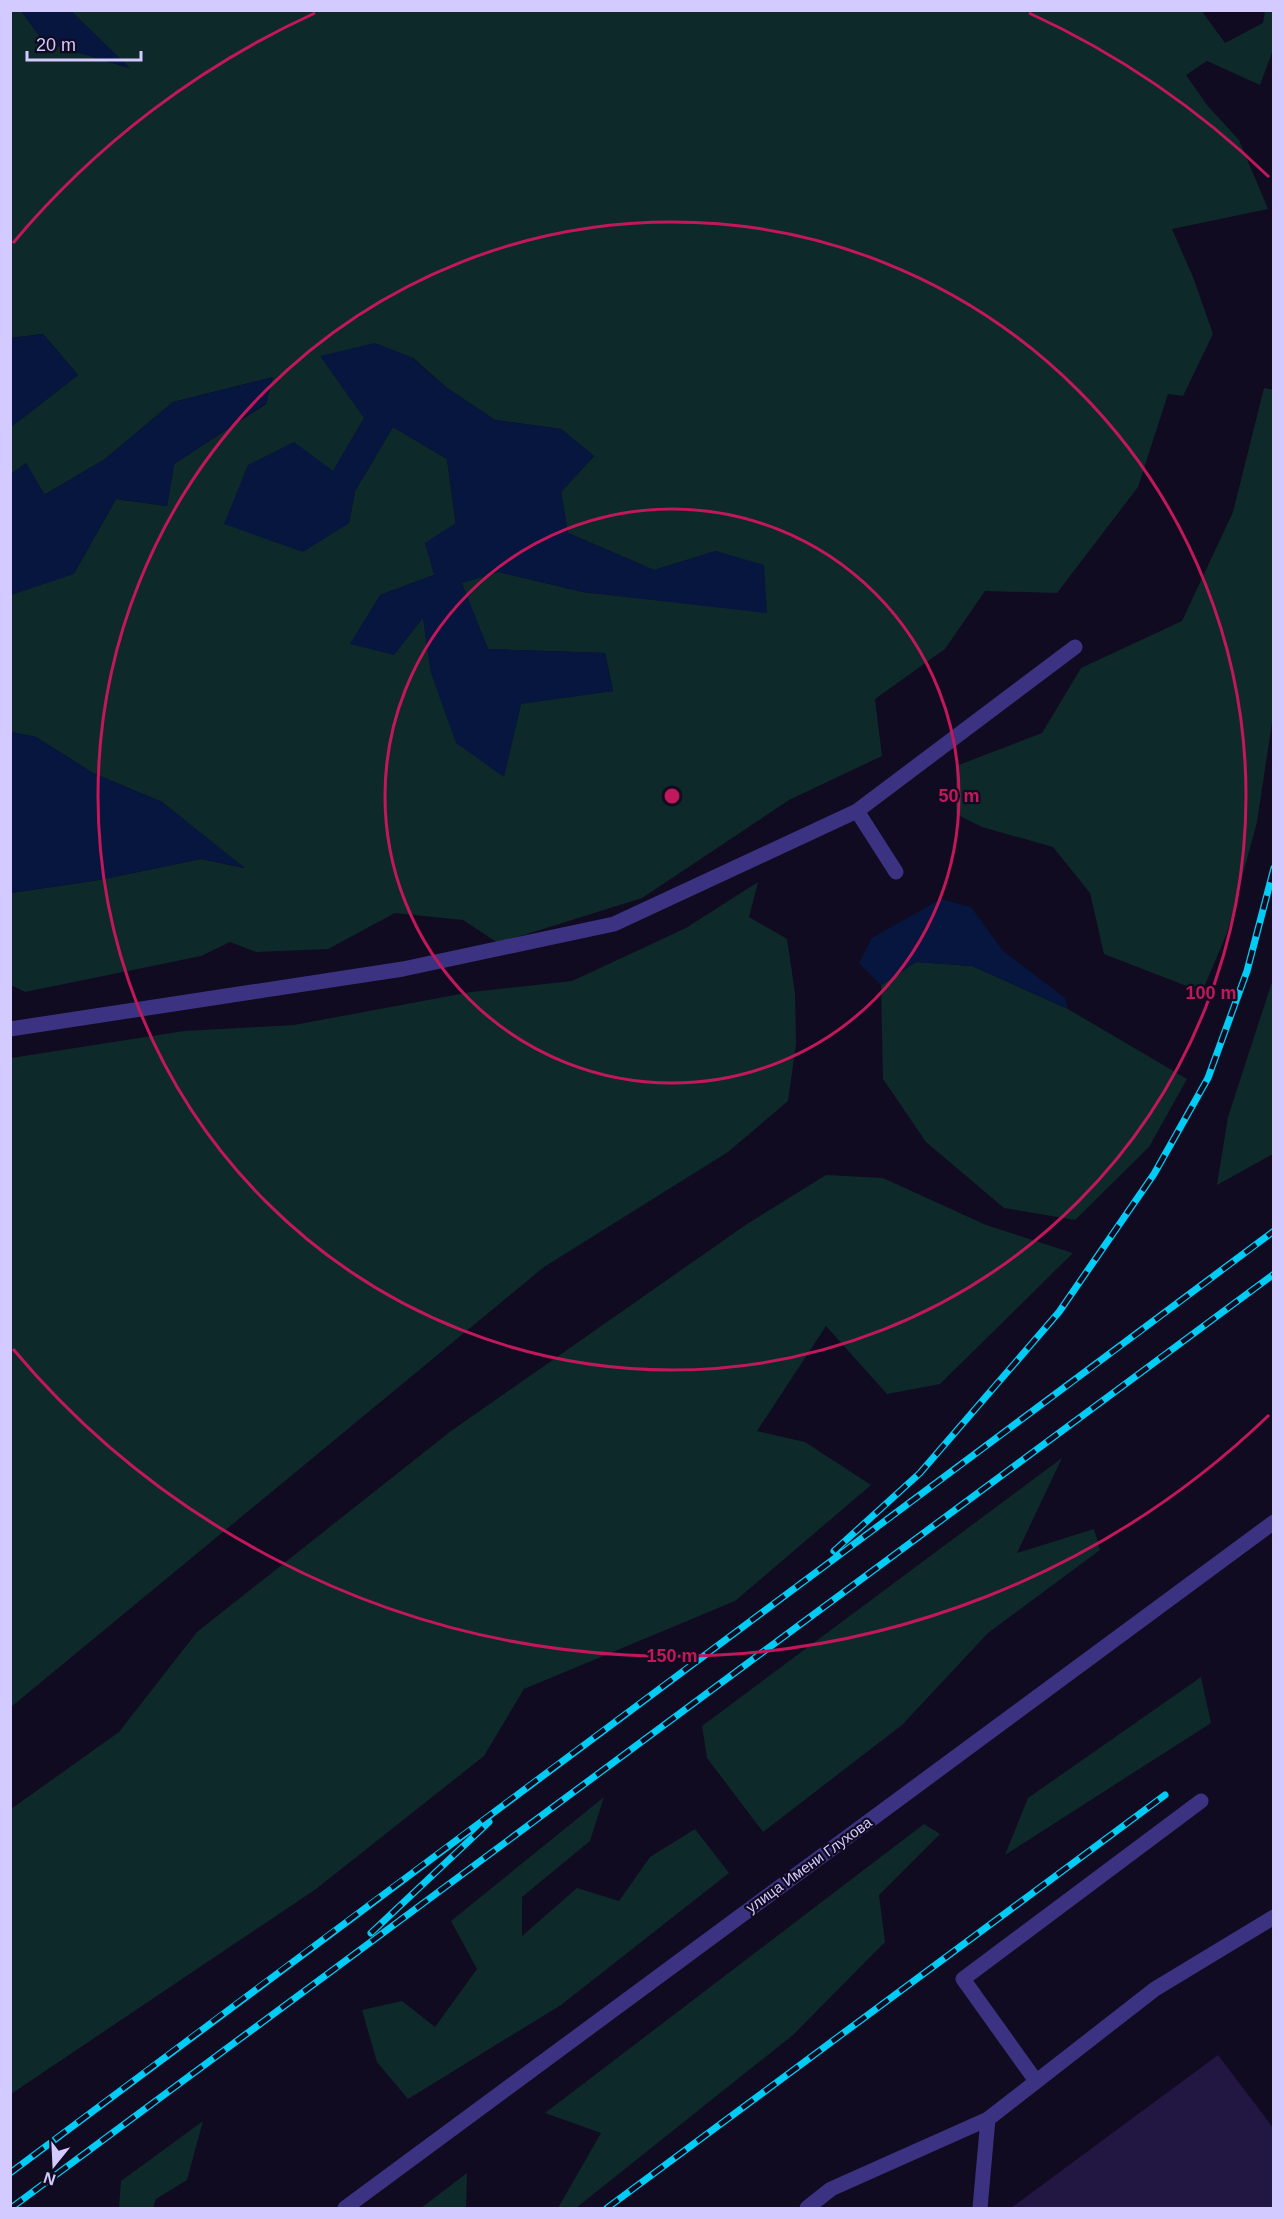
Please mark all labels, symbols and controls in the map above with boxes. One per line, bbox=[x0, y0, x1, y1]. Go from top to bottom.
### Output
scale bar bbox=[27, 24, 141, 62]
text: 20 m bbox=[36, 35, 76, 55]
centre of rings bbox=[662, 786, 682, 806]
text: 50 m bbox=[938, 786, 980, 806]
text: 100 m bbox=[1185, 983, 1237, 1003]
text: 150 m bbox=[646, 1646, 698, 1666]
street label: улица Имени Глухова bbox=[743, 1813, 875, 1916]
north arrow bbox=[24, 2135, 84, 2195]
text: N bbox=[41, 2169, 58, 2189]

